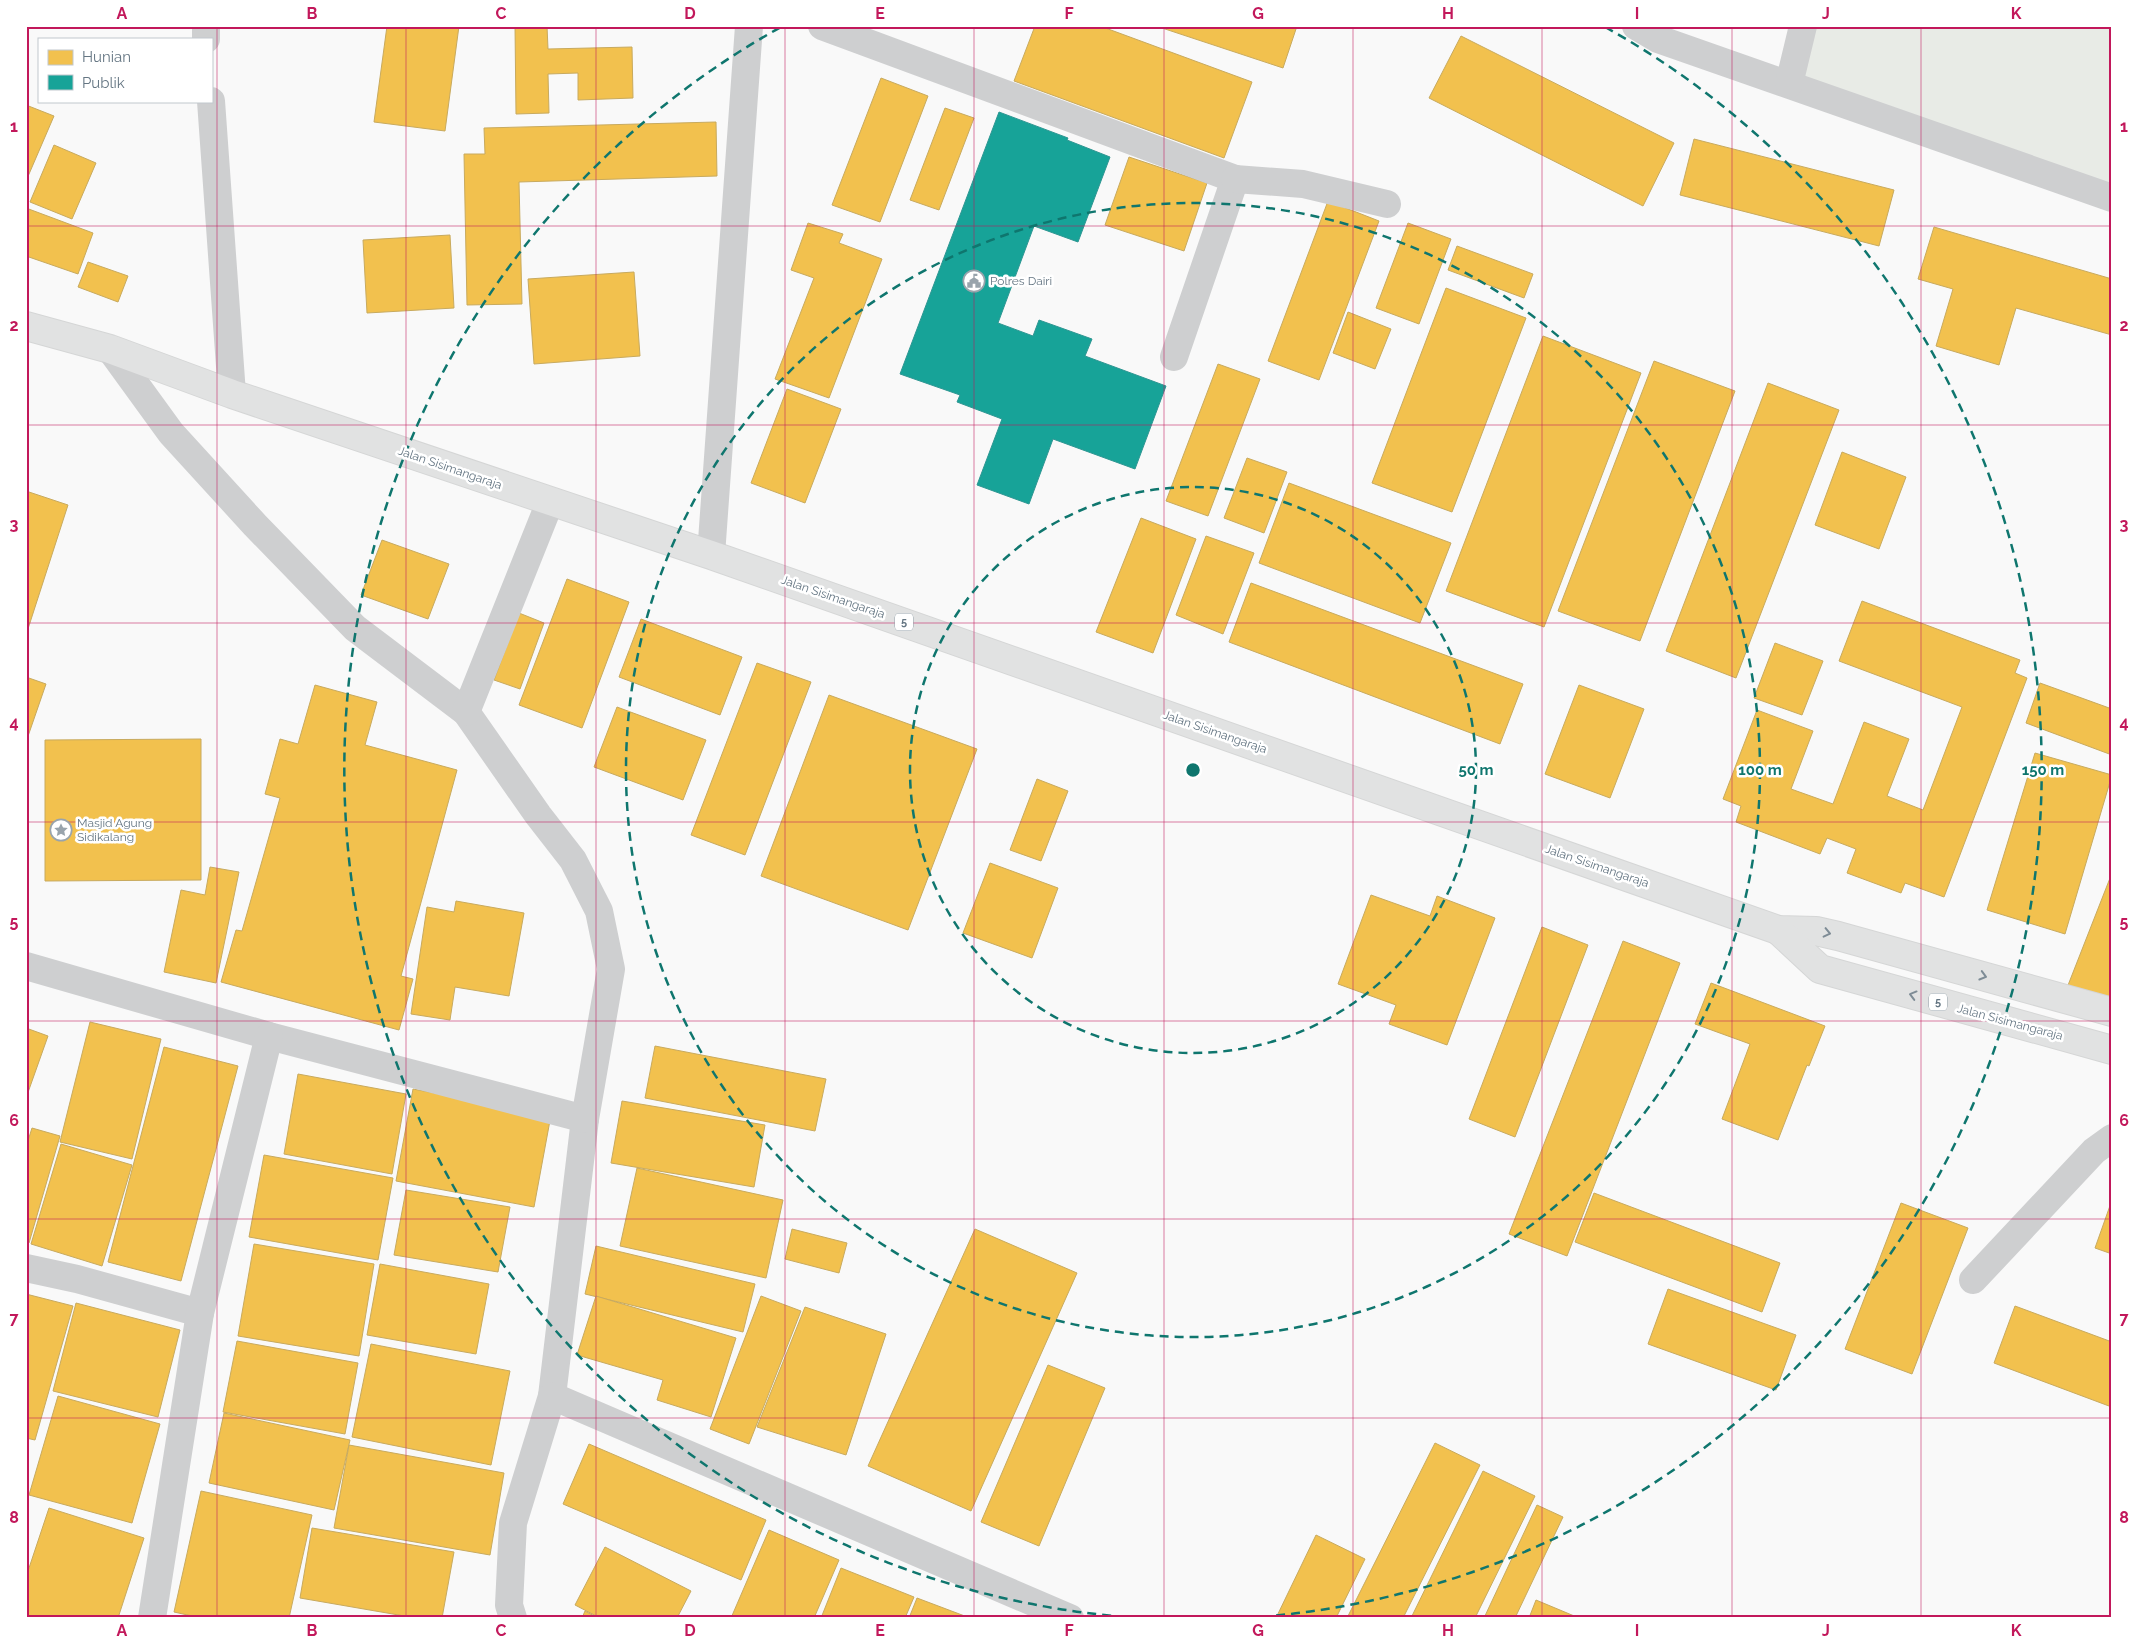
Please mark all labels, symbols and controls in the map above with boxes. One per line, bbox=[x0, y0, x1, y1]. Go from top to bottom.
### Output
text: A bbox=[117, 4, 128, 23]
text: B bbox=[307, 4, 318, 23]
text: C bbox=[496, 4, 507, 23]
text: D bbox=[684, 4, 696, 23]
text: E bbox=[875, 4, 885, 23]
text: F bbox=[1064, 4, 1074, 23]
text: G bbox=[1252, 4, 1264, 23]
text: H bbox=[1442, 4, 1454, 23]
text: I bbox=[1635, 4, 1639, 23]
text: J bbox=[1822, 4, 1830, 23]
text: K bbox=[2011, 4, 2022, 23]
legend bbox=[38, 38, 212, 102]
text: Hunian bbox=[82, 48, 131, 66]
text: Publik bbox=[82, 74, 125, 92]
text: 1 bbox=[10, 117, 18, 136]
text: 1 bbox=[2120, 117, 2128, 136]
public building icon: Polres Dairi bbox=[962, 269, 986, 293]
place label: Polres Dairi bbox=[990, 274, 1052, 288]
text: 2 bbox=[9, 316, 19, 335]
text: 2 bbox=[2119, 316, 2129, 335]
street label: Jalan Sisimangaraja bbox=[396, 444, 504, 492]
text: 3 bbox=[10, 515, 19, 534]
text: 3 bbox=[2120, 515, 2129, 534]
street label: Jalan Sisimangaraja bbox=[779, 573, 887, 621]
road number: 5 bbox=[895, 614, 913, 630]
street label: Jalan Sisimangaraja bbox=[1161, 708, 1269, 756]
text: 4 bbox=[9, 713, 19, 732]
text: 4 bbox=[2119, 713, 2129, 732]
centre of rings bbox=[1184, 761, 1202, 779]
text: 50 m bbox=[1458, 761, 1494, 779]
text: 100 m bbox=[1738, 761, 1782, 779]
text: 150 m bbox=[2022, 761, 2064, 779]
place label: Masjid Agung Sidikalang bbox=[77, 816, 152, 844]
place icon: Masjid Agung Sidikalang bbox=[49, 818, 73, 842]
street label: Jalan Sisimangaraja bbox=[1543, 842, 1651, 890]
text: 5 bbox=[10, 912, 19, 931]
text: 5 bbox=[2120, 912, 2129, 931]
one-way arrow bbox=[1822, 927, 1831, 938]
one-way arrow bbox=[1979, 971, 1987, 981]
one-way arrow bbox=[1909, 990, 1918, 1000]
road number: 5 bbox=[1929, 994, 1947, 1010]
street label: Jalan Sisimangaraja bbox=[1956, 1001, 2064, 1043]
text: 6 bbox=[9, 1111, 19, 1130]
text: 6 bbox=[2119, 1111, 2129, 1130]
text: 7 bbox=[10, 1309, 19, 1328]
text: 7 bbox=[2120, 1309, 2129, 1328]
text: 8 bbox=[9, 1508, 19, 1527]
text: 8 bbox=[2119, 1508, 2129, 1527]
text: A bbox=[117, 1621, 128, 1640]
text: B bbox=[307, 1621, 318, 1640]
text: C bbox=[496, 1621, 507, 1640]
text: D bbox=[684, 1621, 696, 1640]
text: E bbox=[875, 1621, 885, 1640]
text: F bbox=[1064, 1621, 1074, 1640]
text: G bbox=[1252, 1621, 1264, 1640]
text: H bbox=[1442, 1621, 1454, 1640]
text: I bbox=[1635, 1621, 1639, 1640]
text: J bbox=[1822, 1621, 1830, 1640]
text: K bbox=[2011, 1621, 2022, 1640]

